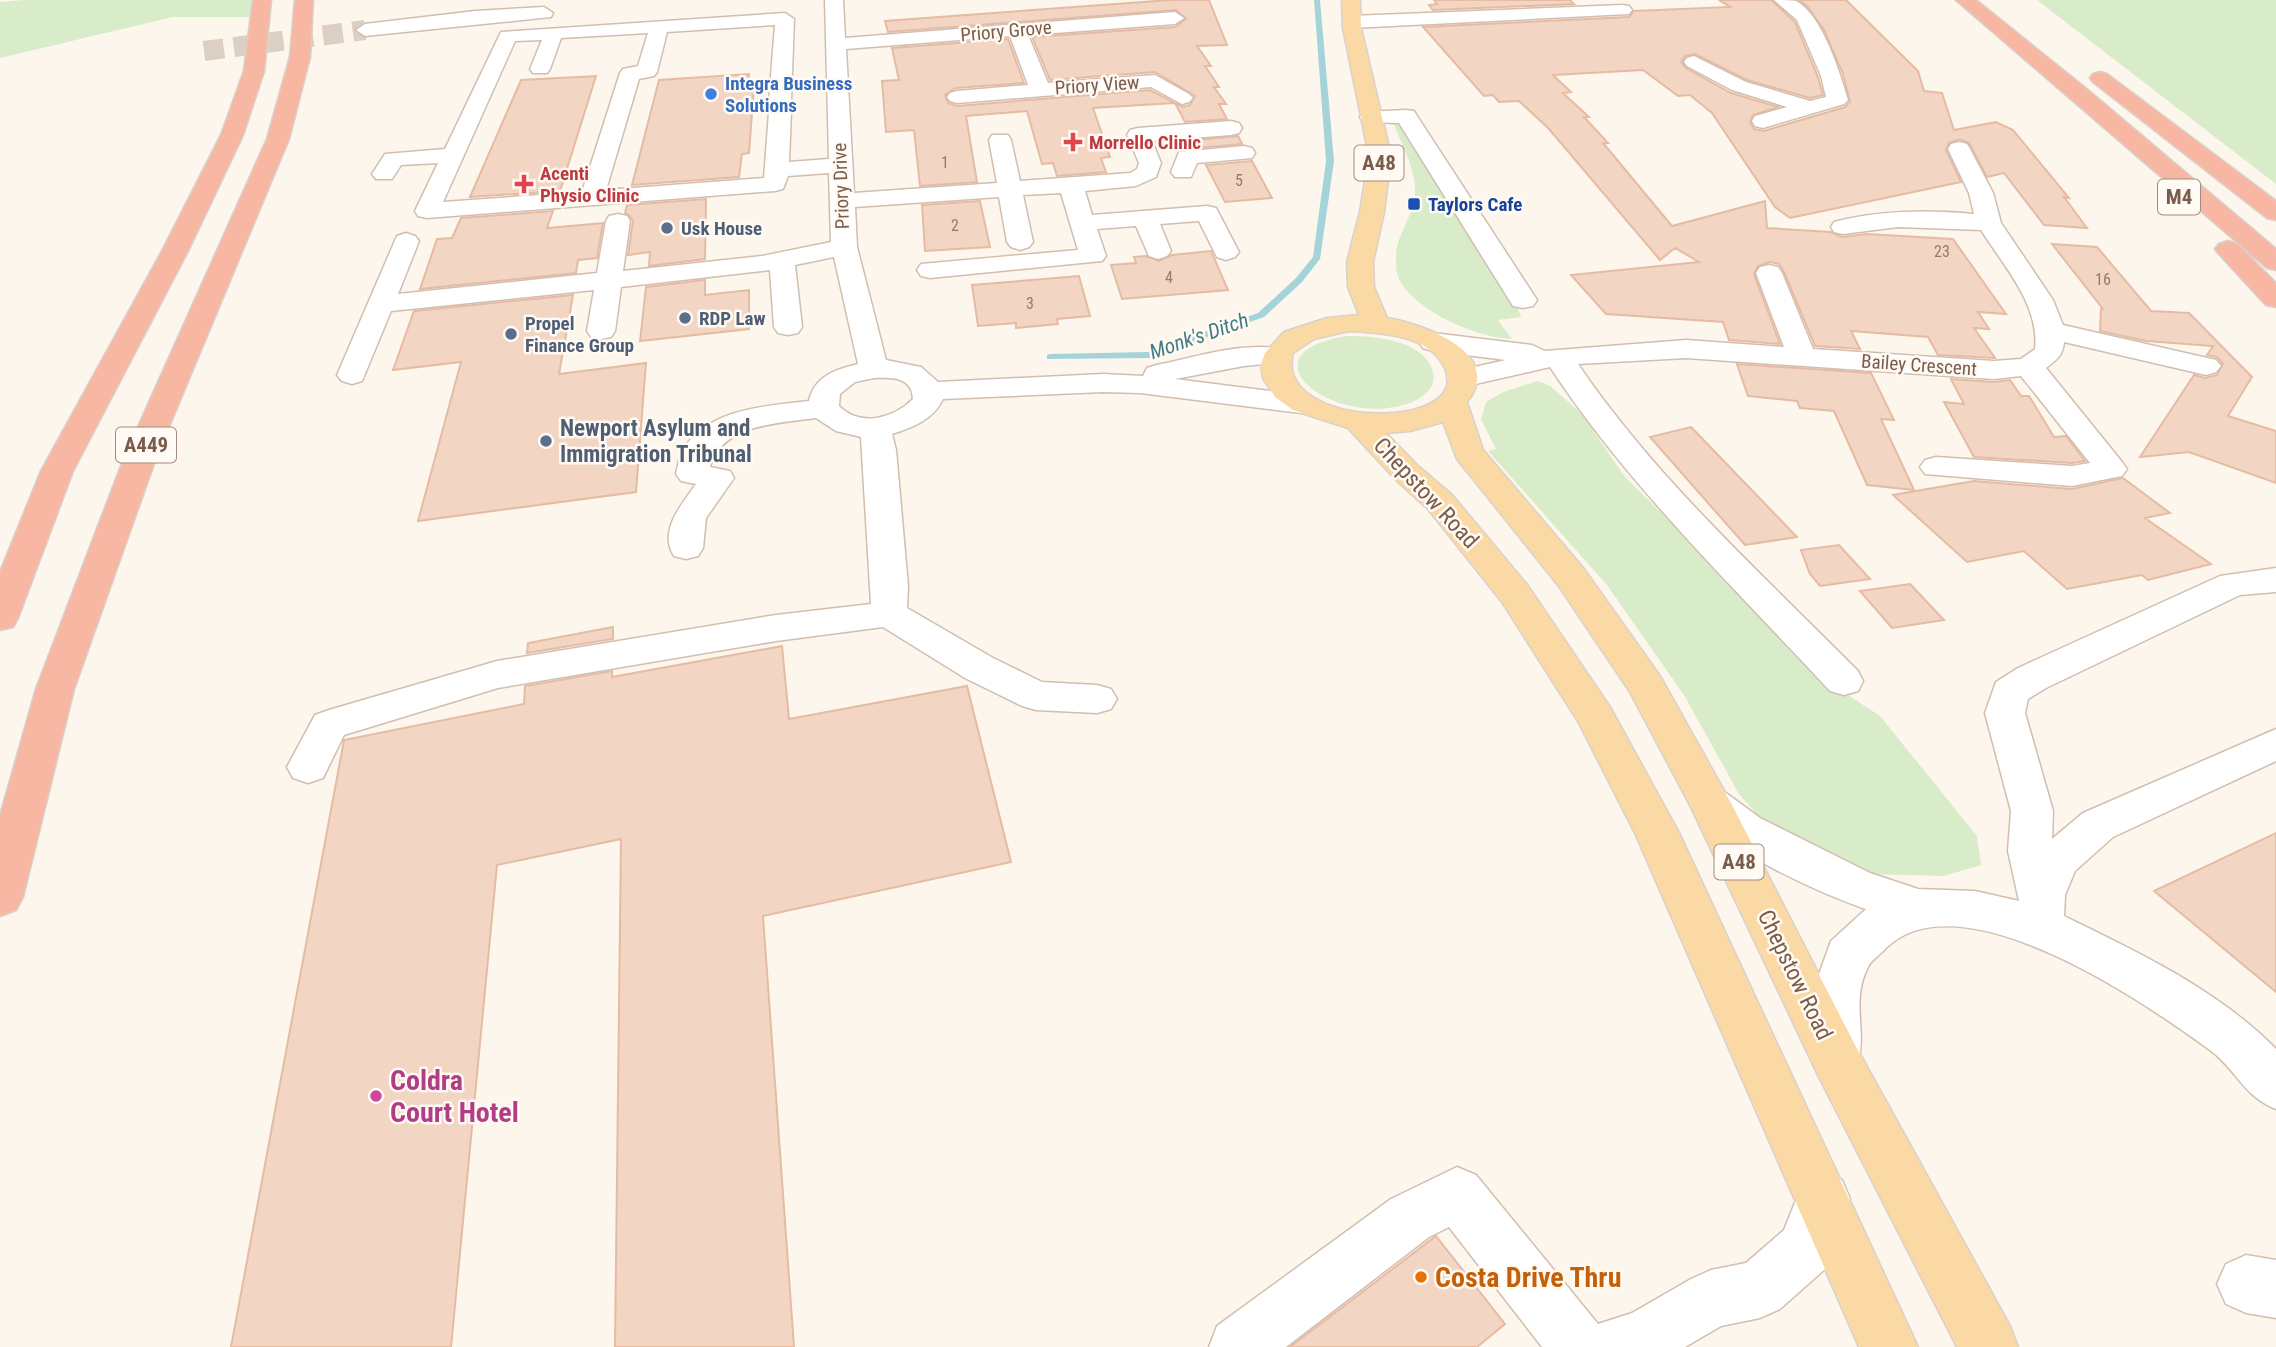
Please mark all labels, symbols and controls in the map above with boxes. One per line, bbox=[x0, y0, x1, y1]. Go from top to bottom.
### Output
street label: Priory Grove bbox=[959, 16, 1053, 46]
street label: Priory View bbox=[1054, 71, 1140, 99]
place label: Integra Business Solutions bbox=[725, 72, 852, 117]
marker: Integra Business Solutions bbox=[703, 86, 719, 102]
place label: Morrello Clinic bbox=[1089, 131, 1201, 154]
marker: Morrello Clinic bbox=[1063, 132, 1083, 152]
street label: Priory Drive bbox=[828, 142, 854, 230]
road number: A48 bbox=[1354, 146, 1404, 180]
house number: 1 bbox=[941, 153, 949, 172]
place label: Acenti Physio Clinic bbox=[540, 162, 639, 207]
house number: 5 bbox=[1235, 171, 1243, 190]
marker: Acenti Physio Clinic bbox=[514, 174, 534, 194]
road number: M4 bbox=[2158, 180, 2200, 214]
place label: Taylors Cafe bbox=[1428, 193, 1522, 216]
marker: Taylors Cafe bbox=[1406, 196, 1422, 212]
house number: 2 bbox=[951, 216, 959, 235]
place label: Usk House bbox=[681, 217, 762, 240]
marker: Usk House bbox=[659, 220, 675, 236]
house number: 23 bbox=[1934, 242, 1950, 261]
house number: 4 bbox=[1165, 268, 1173, 287]
house number: 16 bbox=[2095, 270, 2111, 289]
house number: 3 bbox=[1026, 294, 1034, 313]
place label: RDP Law bbox=[699, 307, 766, 330]
water label: Monk's Ditch bbox=[1146, 308, 1252, 364]
marker: RDP Law bbox=[677, 310, 693, 326]
place label: Propel Finance Group bbox=[525, 312, 634, 357]
marker: Propel Finance Group bbox=[503, 326, 519, 342]
street label: Bailey Crescent bbox=[1860, 349, 1978, 381]
place label: Newport Asylum and Immigration Tribunal bbox=[560, 415, 752, 468]
road number: A449 bbox=[116, 428, 176, 462]
street label: Chepstow Road bbox=[1368, 432, 1484, 554]
marker: Newport Asylum and Immigration Tribunal bbox=[538, 433, 554, 449]
road number: A48 bbox=[1714, 844, 1764, 880]
street label: Chepstow Road bbox=[1752, 906, 1838, 1044]
place label: Coldra Court Hotel bbox=[390, 1064, 519, 1129]
marker: Coldra Court Hotel bbox=[368, 1088, 384, 1104]
place label: Costa Drive Thru bbox=[1435, 1261, 1621, 1294]
marker: Costa Drive Thru bbox=[1413, 1269, 1429, 1285]

